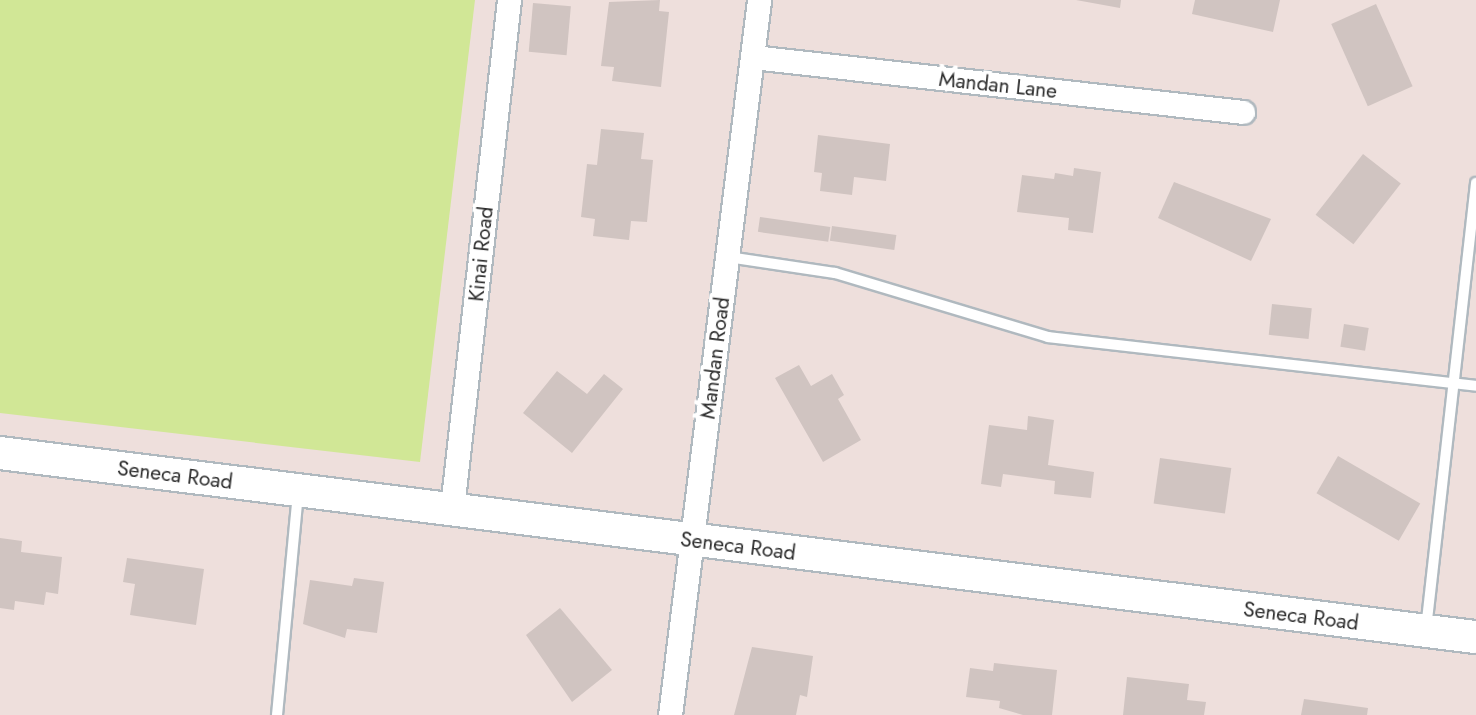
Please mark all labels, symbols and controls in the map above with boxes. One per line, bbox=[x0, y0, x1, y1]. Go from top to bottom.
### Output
street label: Mandan Lane bbox=[938, 66, 1058, 104]
street label: Kinai Road bbox=[463, 205, 499, 303]
street label: Mandan Road bbox=[695, 296, 735, 420]
street label: Seneca Road bbox=[116, 455, 234, 495]
street label: Seneca Road bbox=[679, 526, 797, 566]
street label: Seneca Road bbox=[1242, 596, 1360, 636]

